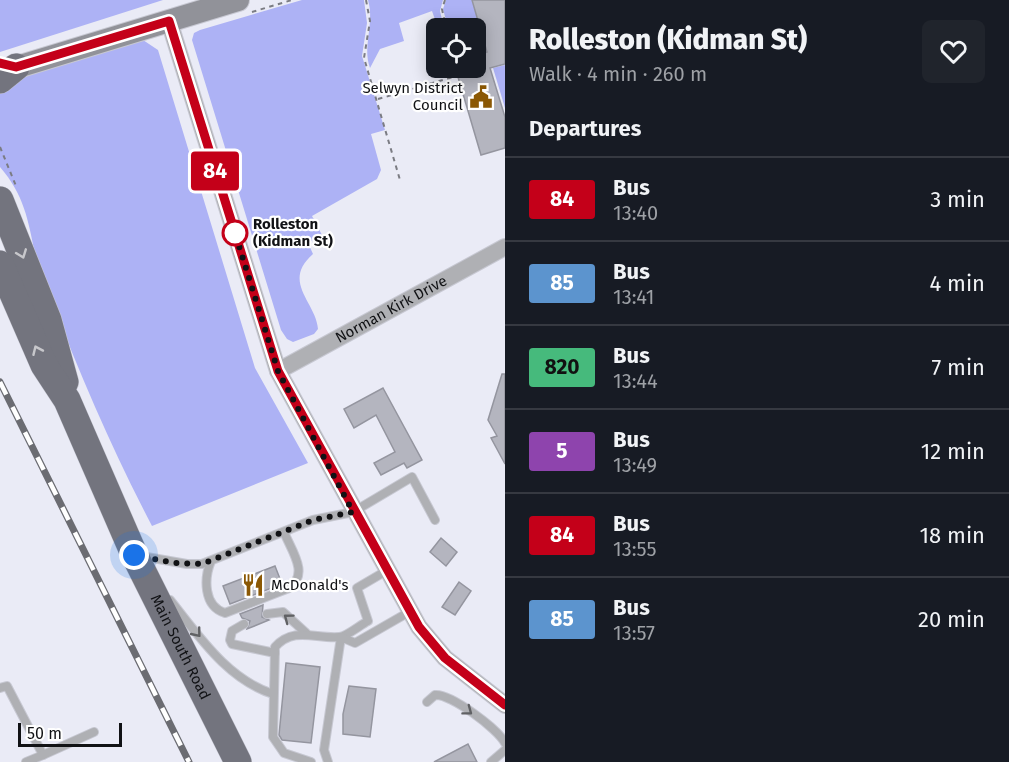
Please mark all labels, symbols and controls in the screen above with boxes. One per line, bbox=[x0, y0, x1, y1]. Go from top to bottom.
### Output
map controls bbox=[426, 18, 486, 78]
button: locate bbox=[426, 18, 486, 78]
button: heart bbox=[922, 20, 985, 83]
text: Rolleston (Kidman St) bbox=[529, 23, 807, 56]
text: Walk · 4 min · 260 m bbox=[529, 62, 707, 86]
place label: Selwyn District Council bbox=[362, 79, 464, 114]
public building icon: Selwyn District Council bbox=[468, 84, 494, 110]
text: Departures bbox=[529, 115, 641, 142]
line badge: 84 bbox=[188, 152, 242, 190]
text: 84 bbox=[203, 158, 227, 184]
text: Bus bbox=[613, 174, 650, 201]
text: 84 bbox=[550, 186, 574, 212]
text: 3 min bbox=[930, 186, 985, 213]
text: 13:40 bbox=[613, 201, 658, 225]
place label: Rolleston (Kidman St) bbox=[253, 215, 333, 250]
marker: Rolleston (Kidman St) bbox=[222, 220, 248, 246]
one-way arrow bbox=[15, 248, 27, 259]
text: Bus bbox=[613, 258, 650, 285]
text: 85 bbox=[550, 270, 574, 296]
text: 4 min bbox=[930, 270, 985, 297]
street label: Norman Kirk Drive bbox=[332, 271, 450, 347]
text: 13:41 bbox=[613, 285, 654, 309]
text: Bus bbox=[613, 342, 650, 369]
one-way arrow bbox=[32, 346, 44, 357]
text: 820 bbox=[544, 354, 580, 380]
text: 7 min bbox=[931, 354, 985, 381]
text: 13:44 bbox=[613, 369, 658, 393]
text: Bus bbox=[613, 426, 650, 453]
text: 5 bbox=[556, 438, 568, 464]
text: 12 min bbox=[921, 438, 985, 465]
text: 13:49 bbox=[613, 453, 657, 477]
text: Bus bbox=[613, 510, 650, 537]
text: 84 bbox=[550, 522, 574, 548]
text: 18 min bbox=[920, 522, 985, 549]
text: 13:55 bbox=[613, 537, 656, 561]
your location bbox=[119, 540, 149, 570]
restaurant icon: McDonald's bbox=[240, 572, 266, 598]
place label: McDonald's bbox=[271, 576, 349, 594]
street label: Main South Road bbox=[147, 591, 214, 703]
text: Bus bbox=[613, 594, 650, 621]
text: 85 bbox=[550, 606, 574, 632]
text: 20 min bbox=[918, 606, 985, 633]
one-way arrow bbox=[284, 614, 295, 625]
text: 13:57 bbox=[613, 621, 655, 645]
one-way arrow bbox=[190, 626, 201, 637]
one-way arrow bbox=[462, 704, 473, 715]
scale bar bbox=[18, 720, 122, 748]
text: 50 m bbox=[27, 724, 62, 743]

